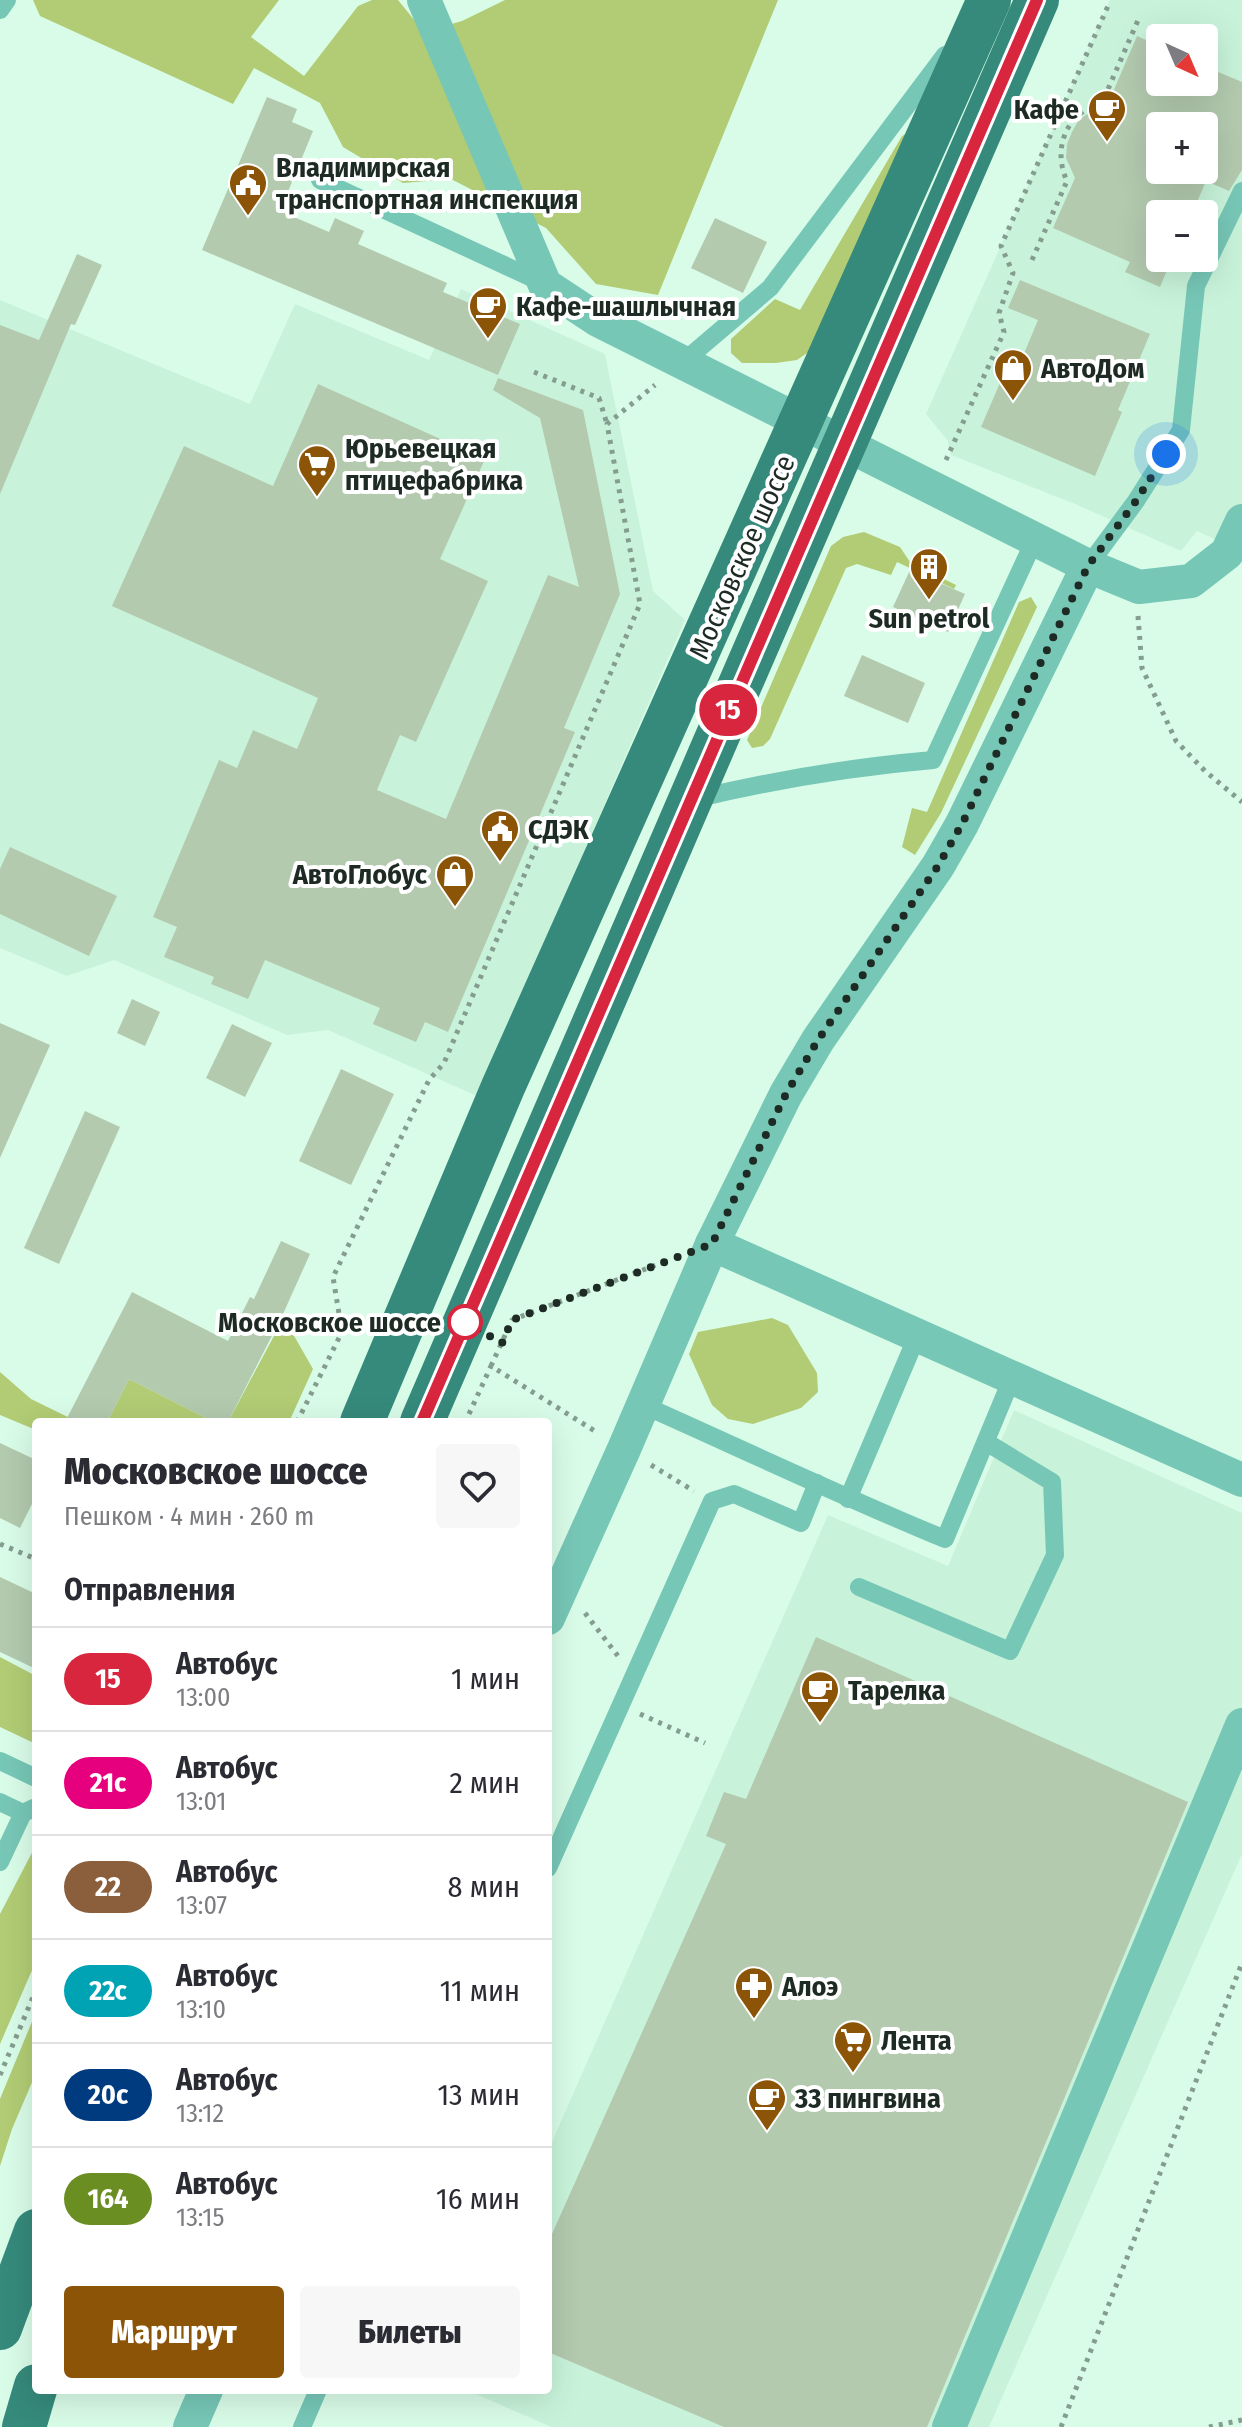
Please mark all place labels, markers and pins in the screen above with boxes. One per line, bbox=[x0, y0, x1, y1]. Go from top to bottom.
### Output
cafe icon: Кафе bbox=[1086, 88, 1128, 143]
place label: Кафе bbox=[1014, 93, 1079, 126]
place label: Владимирская транспортная инспекция bbox=[276, 151, 578, 216]
public building icon: Владимирская транспортная инспекция bbox=[227, 162, 269, 217]
cafe icon: Кафе-шашлычная bbox=[467, 285, 509, 340]
place label: Кафе-шашлычная bbox=[516, 290, 736, 323]
shop icon: АвтоДом bbox=[992, 347, 1034, 402]
place label: АвтоДом bbox=[1040, 352, 1145, 385]
place label: Юрьевецкая птицефабрика bbox=[345, 432, 523, 497]
supermarket icon: Юрьевецкая птицефабрика bbox=[296, 443, 338, 498]
building icon: Sun petrol bbox=[908, 546, 950, 601]
place label: Sun petrol bbox=[869, 602, 990, 635]
public building icon: СДЭК bbox=[479, 808, 521, 863]
place label: СДЭК bbox=[528, 813, 590, 846]
shop icon: АвтоГлобус bbox=[434, 853, 476, 908]
place label: АвтоГлобус bbox=[292, 858, 428, 891]
marker: Московское шоссе bbox=[448, 1305, 482, 1339]
place label: Московское шоссе bbox=[218, 1306, 441, 1339]
cafe icon: Тарелка bbox=[799, 1669, 841, 1724]
place label: Тарелка bbox=[848, 1674, 945, 1707]
pharmacy icon: Алоэ bbox=[733, 1965, 775, 2020]
place label: Алоэ bbox=[781, 1970, 838, 2003]
supermarket icon: Лента bbox=[832, 2019, 874, 2074]
place label: Лента bbox=[881, 2024, 952, 2057]
cafe icon: 33 пингвина bbox=[746, 2077, 788, 2132]
place label: 33 пингвина bbox=[794, 2082, 941, 2115]

